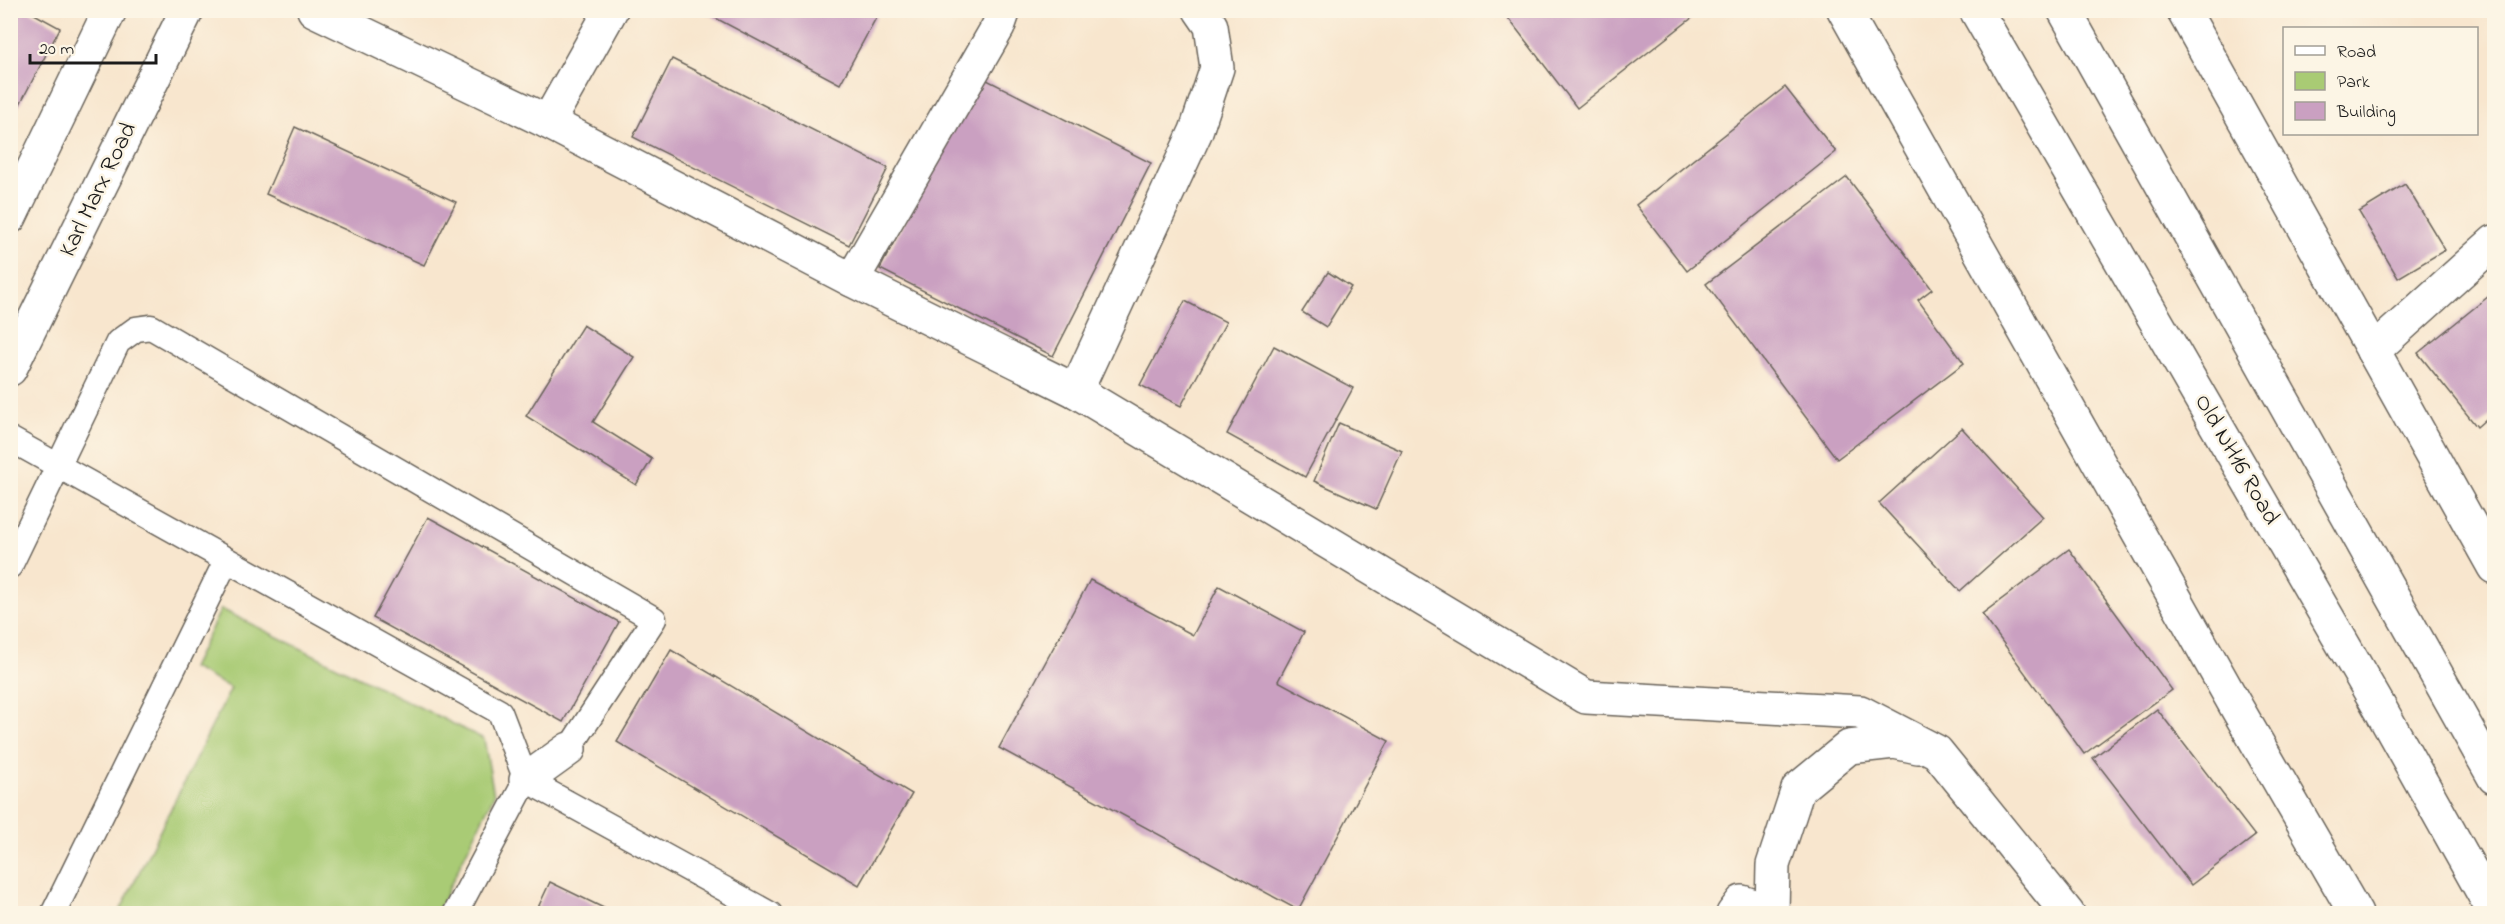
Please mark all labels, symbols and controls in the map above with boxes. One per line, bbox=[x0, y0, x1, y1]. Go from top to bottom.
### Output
scale bar bbox=[30, 27, 156, 65]
legend bbox=[2283, 27, 2478, 135]
text: 20 m bbox=[39, 37, 74, 63]
text: Road bbox=[2337, 40, 2376, 66]
text: Park bbox=[2337, 70, 2370, 96]
text: Building bbox=[2336, 100, 2396, 127]
street label: Karl Marx Road bbox=[51, 116, 147, 263]
street label: Old NH16 Road bbox=[2184, 388, 2288, 532]

